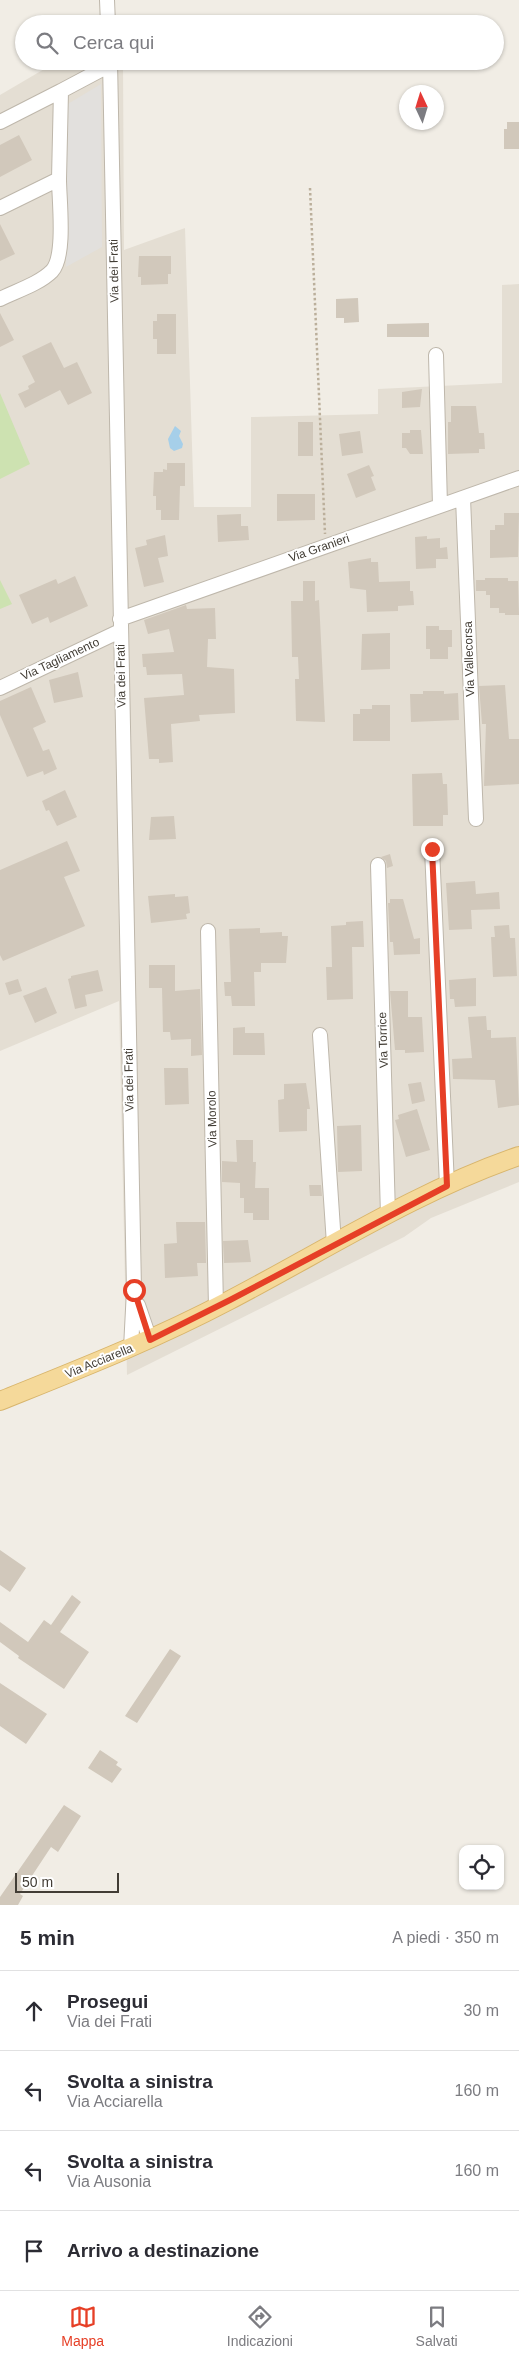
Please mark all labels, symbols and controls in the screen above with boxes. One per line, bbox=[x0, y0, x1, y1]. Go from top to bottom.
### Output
search box bbox=[15, 15, 504, 70]
icon: search bbox=[33, 29, 61, 57]
text: Cerca qui bbox=[73, 32, 154, 53]
north arrow bbox=[399, 85, 444, 130]
street label: Via dei Frati bbox=[106, 239, 122, 303]
street label: Via Granieri bbox=[287, 531, 351, 565]
street label: Via Vallecorsa bbox=[461, 621, 477, 697]
street label: Via Tagliamento bbox=[19, 635, 102, 683]
street label: Via dei Frati bbox=[113, 644, 129, 708]
route end bbox=[421, 838, 444, 861]
street label: Via Torrice bbox=[375, 1011, 391, 1068]
street label: Via dei Frati bbox=[121, 1048, 137, 1112]
street label: Via Morolo bbox=[204, 1090, 219, 1148]
route start bbox=[123, 1279, 146, 1302]
street label: Via Acciarella bbox=[63, 1341, 135, 1381]
map controls bbox=[459, 1845, 504, 1890]
button: locate bbox=[459, 1845, 504, 1890]
scale bar bbox=[15, 1870, 119, 1893]
text: 50 m bbox=[22, 1874, 53, 1890]
text: 5 min bbox=[20, 1926, 75, 1949]
text: A piedi · 350 m bbox=[392, 1929, 499, 1946]
text: Prosegui bbox=[67, 1991, 148, 2012]
icon: ahead bbox=[20, 1997, 48, 2025]
text: 30 m bbox=[463, 2002, 499, 2019]
text: Via dei Frati bbox=[67, 2013, 152, 2030]
text: Svolta a sinistra bbox=[67, 2071, 213, 2092]
icon: left bbox=[20, 2077, 48, 2105]
text: 160 m bbox=[455, 2082, 499, 2099]
text: Via Acciarella bbox=[67, 2093, 163, 2110]
text: Svolta a sinistra bbox=[67, 2151, 213, 2172]
icon: left bbox=[20, 2157, 48, 2185]
text: 160 m bbox=[455, 2162, 499, 2179]
text: Via Ausonia bbox=[67, 2173, 151, 2190]
icon: arrive bbox=[20, 2237, 48, 2265]
text: Arrivo a destinazione bbox=[67, 2240, 259, 2261]
tab: Mappa bbox=[61, 2303, 104, 2349]
tab: Indicazioni bbox=[227, 2303, 293, 2349]
tab: Salvati bbox=[416, 2303, 458, 2349]

